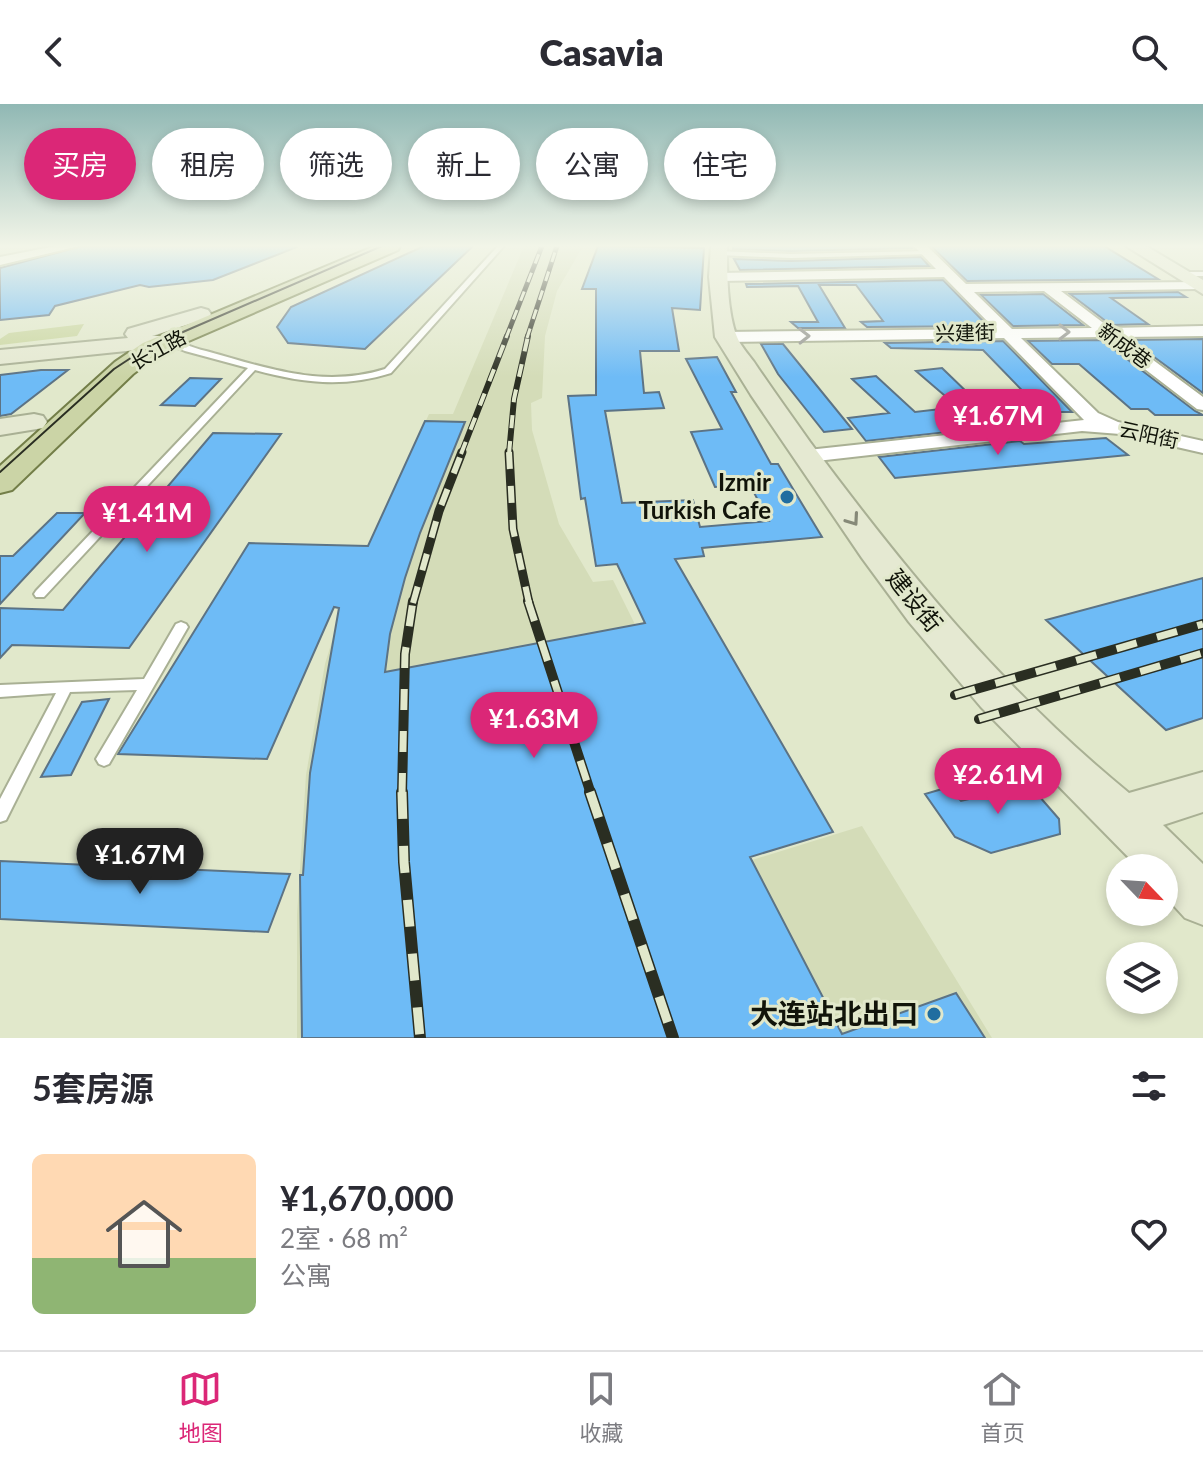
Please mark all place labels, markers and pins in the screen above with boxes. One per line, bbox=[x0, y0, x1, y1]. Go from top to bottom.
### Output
pin: ¥1.67M bbox=[933, 389, 1063, 457]
place label: Izmir Turkish Cafe bbox=[639, 467, 771, 524]
pin: ¥1.41M bbox=[82, 486, 212, 554]
marker: Izmir Turkish Cafe bbox=[778, 488, 796, 506]
pin: ¥1.63M bbox=[469, 692, 599, 760]
pin: ¥2.61M bbox=[933, 748, 1063, 816]
pin: ¥1.67M bbox=[75, 828, 205, 896]
place label: 大连站北出口 bbox=[750, 996, 918, 1030]
marker: 大连站北出口 bbox=[925, 1005, 943, 1023]

